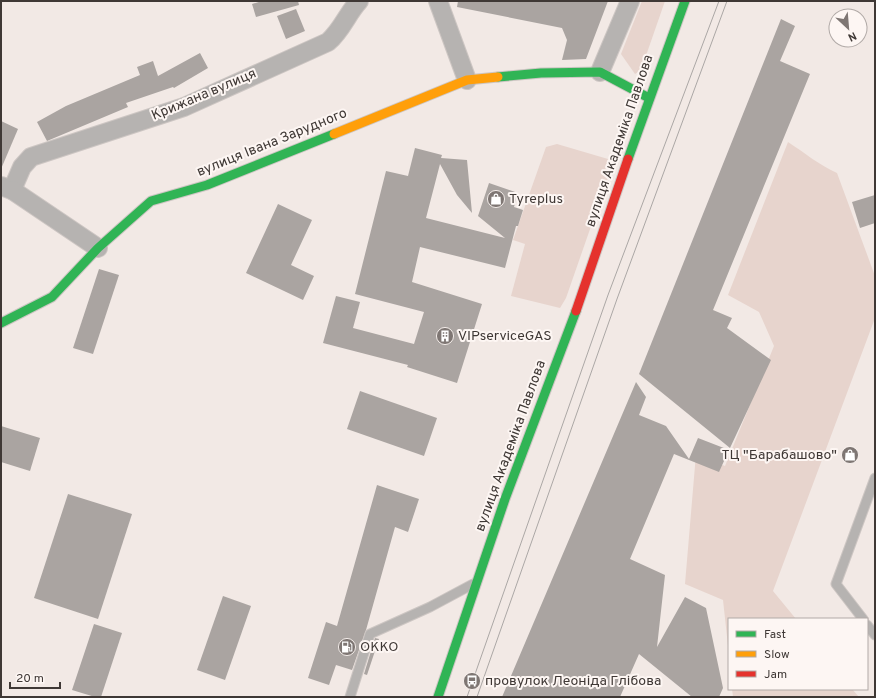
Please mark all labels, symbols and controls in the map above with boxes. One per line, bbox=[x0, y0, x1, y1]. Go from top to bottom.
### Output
north arrow bbox=[828, 8, 868, 48]
text: N bbox=[845, 28, 859, 44]
street label: вулиця Академіка Павлова bbox=[583, 53, 657, 229]
street label: Крижана вулиця bbox=[149, 65, 259, 125]
street label: вулиця Івана Зарудного bbox=[194, 105, 350, 181]
shop icon: Tyreplus bbox=[486, 189, 506, 209]
place label: Tyreplus bbox=[509, 191, 563, 208]
building icon: VIPserviceGAS bbox=[435, 326, 455, 346]
place label: VIPserviceGAS bbox=[458, 328, 552, 345]
street label: вулиця Академіка Павлова bbox=[472, 358, 550, 534]
shop icon: ТЦ "Барабашово" bbox=[840, 445, 860, 465]
place label: ТЦ "Барабашово" bbox=[721, 447, 837, 464]
legend bbox=[728, 618, 868, 690]
text: Fast bbox=[764, 627, 786, 643]
fuel station icon: ОККО bbox=[337, 637, 357, 657]
place label: ОККО bbox=[360, 639, 399, 656]
text: Slow bbox=[764, 647, 790, 663]
scale bar bbox=[10, 664, 60, 690]
text: Jam bbox=[764, 667, 787, 683]
text: 20 m bbox=[16, 671, 44, 687]
bus stop icon: провулок Леоніда Глібова bbox=[462, 671, 482, 691]
place label: провулок Леоніда Глібова bbox=[485, 673, 661, 690]

